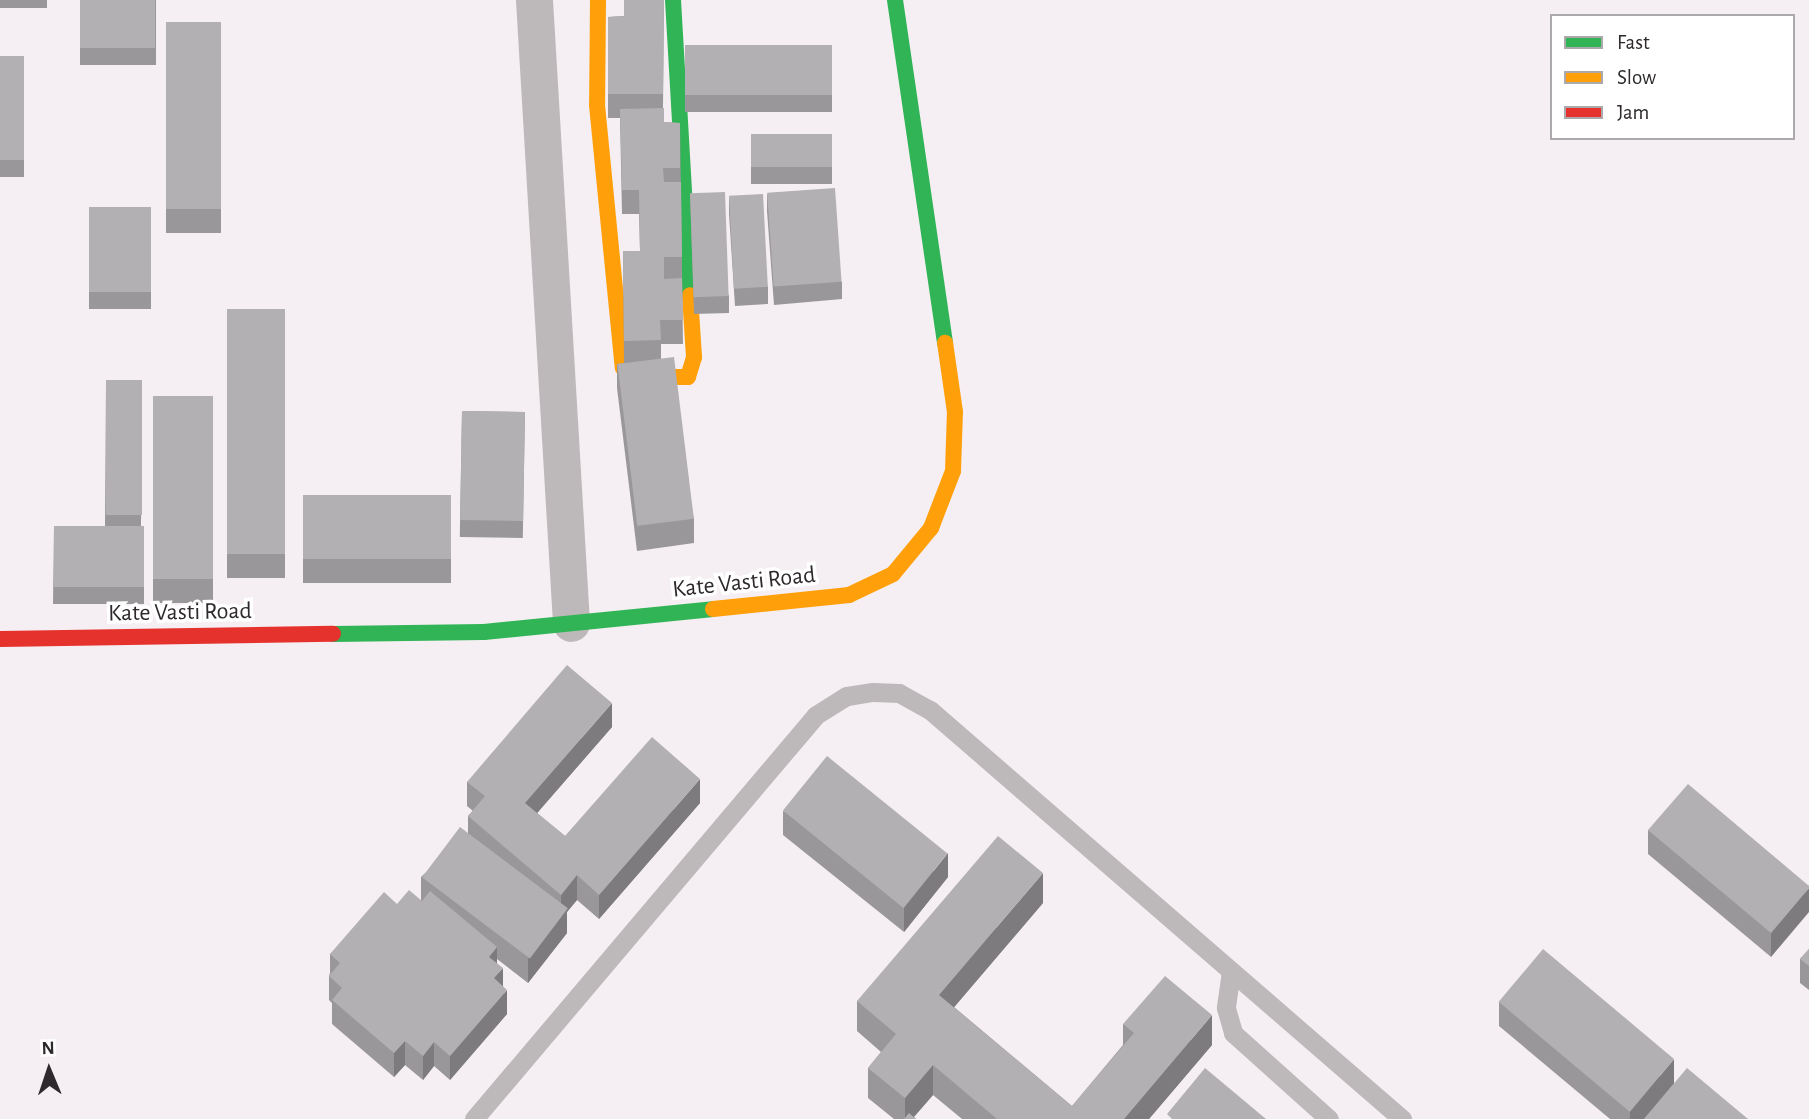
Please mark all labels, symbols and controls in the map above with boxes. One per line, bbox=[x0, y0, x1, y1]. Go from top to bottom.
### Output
legend bbox=[1550, 14, 1795, 140]
text: Fast bbox=[1617, 32, 1650, 53]
text: Slow bbox=[1617, 67, 1656, 88]
text: Jam bbox=[1617, 102, 1649, 123]
street label: Kate Vasti Road bbox=[671, 561, 817, 605]
street label: Kate Vasti Road bbox=[108, 597, 252, 629]
north arrow bbox=[14, 1035, 84, 1105]
text: N bbox=[41, 1039, 55, 1058]

